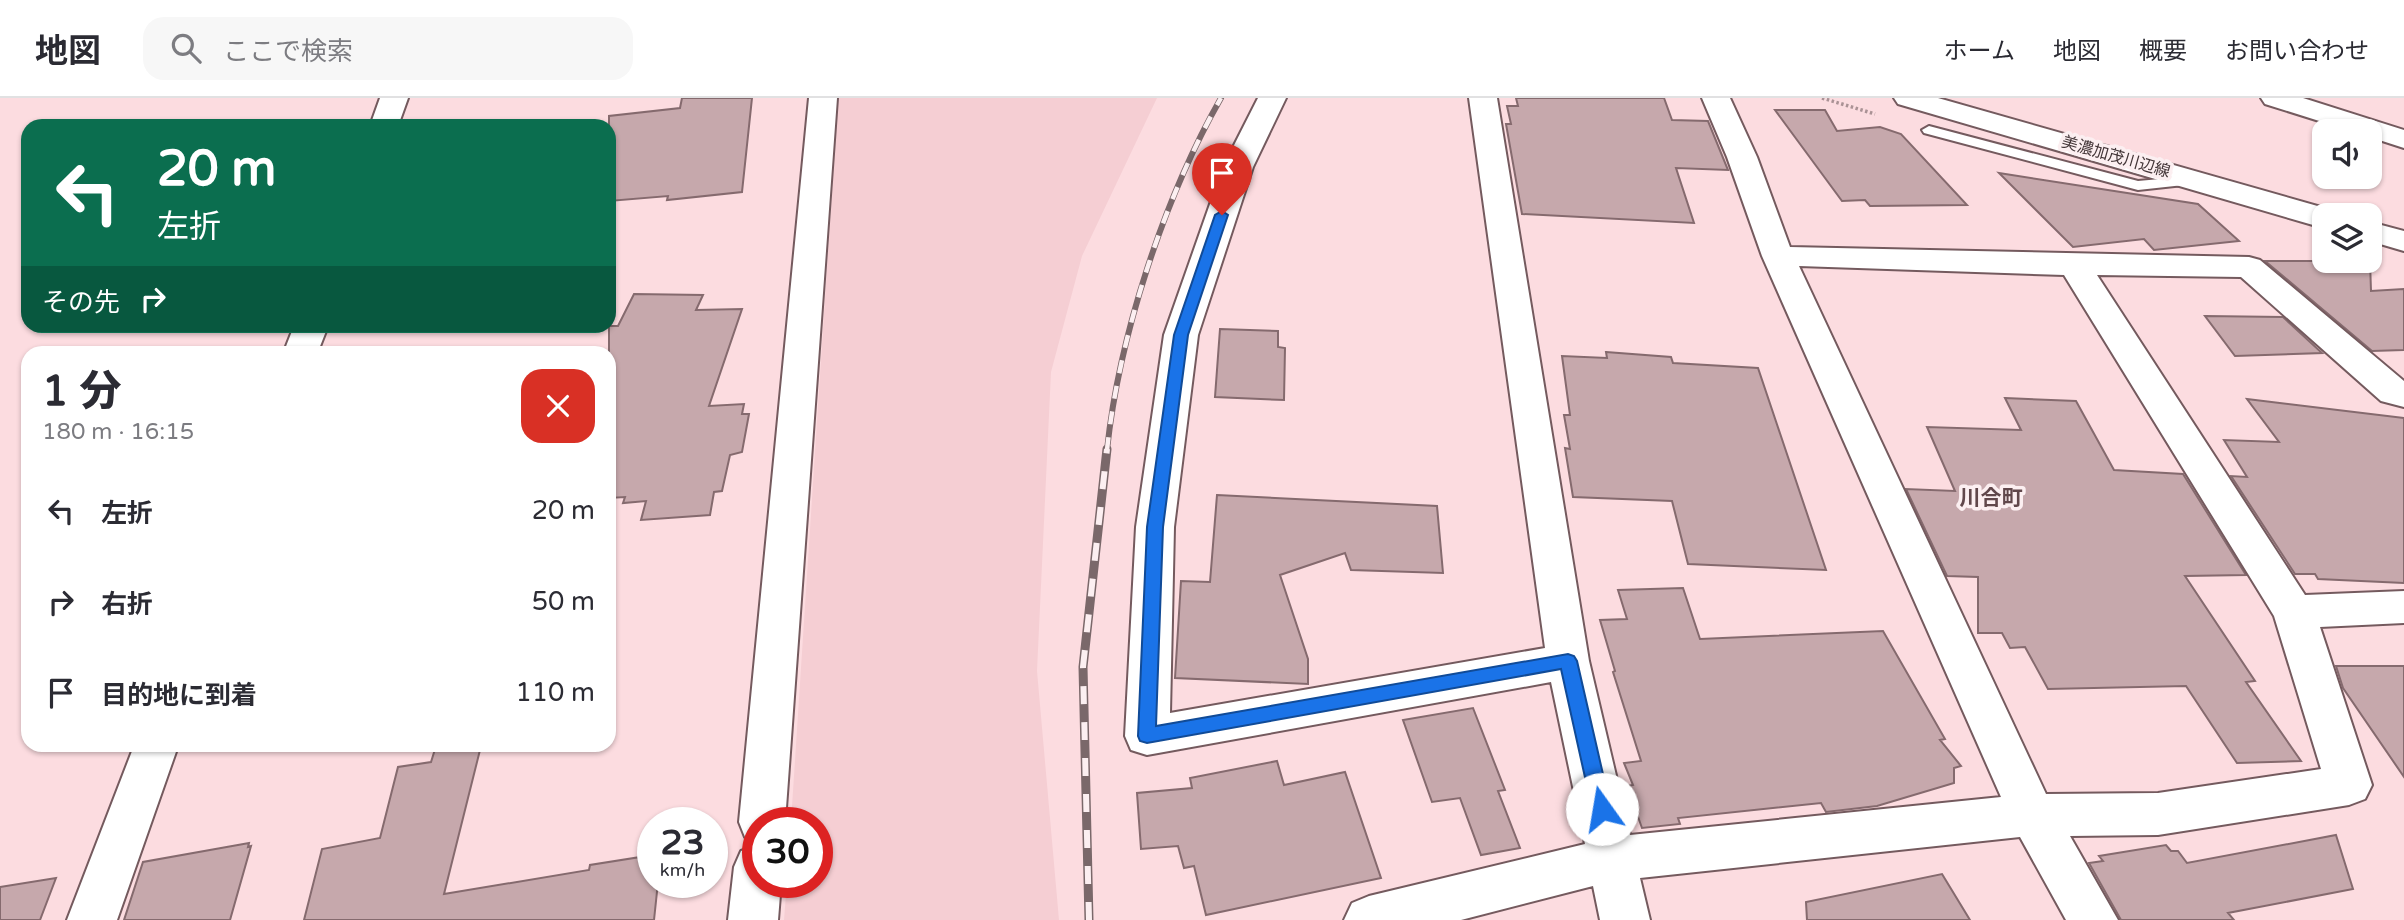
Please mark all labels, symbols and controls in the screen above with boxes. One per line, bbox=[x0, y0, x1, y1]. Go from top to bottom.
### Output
search box bbox=[143, 17, 633, 80]
icon: search bbox=[167, 29, 205, 67]
text: 地図 bbox=[35, 32, 101, 71]
text: ここで検索 bbox=[223, 36, 353, 67]
text: ホーム bbox=[1944, 37, 2015, 66]
text: 地図 bbox=[2053, 37, 2101, 66]
text: 概要 bbox=[2139, 37, 2187, 66]
text: お問い合わせ bbox=[2225, 37, 2369, 66]
map controls bbox=[2312, 119, 2382, 273]
button: sound bbox=[2312, 119, 2382, 189]
street label: 美濃加茂川辺線 bbox=[2059, 132, 2173, 182]
text: 20 m bbox=[157, 140, 276, 199]
pin bbox=[1192, 143, 1252, 215]
icon: left bbox=[42, 147, 133, 238]
icon: arrive bbox=[1203, 154, 1241, 192]
button: layers bbox=[2312, 203, 2382, 273]
text: 左折 bbox=[157, 208, 221, 246]
icon: right bbox=[134, 280, 172, 318]
text: その先 bbox=[42, 287, 120, 318]
text: 1 分 bbox=[42, 366, 121, 417]
button: close bbox=[521, 369, 595, 443]
text: 180 m · 16:15 bbox=[42, 418, 194, 446]
district label: 川合町 bbox=[1960, 486, 2023, 511]
icon: left bbox=[42, 492, 80, 530]
text: 20 m bbox=[532, 495, 595, 526]
text: 左折 bbox=[101, 498, 153, 529]
icon: right bbox=[42, 583, 80, 621]
text: 50 m bbox=[532, 586, 595, 617]
text: 右折 bbox=[101, 589, 153, 620]
icon: arrive bbox=[42, 674, 80, 712]
text: 110 m bbox=[515, 677, 595, 708]
text: 目的地に到着 bbox=[101, 680, 257, 711]
position arrow bbox=[1565, 772, 1639, 846]
speed limit sign: 30 bbox=[742, 807, 833, 898]
text: 23 bbox=[661, 822, 704, 864]
text: km/h bbox=[660, 859, 705, 881]

